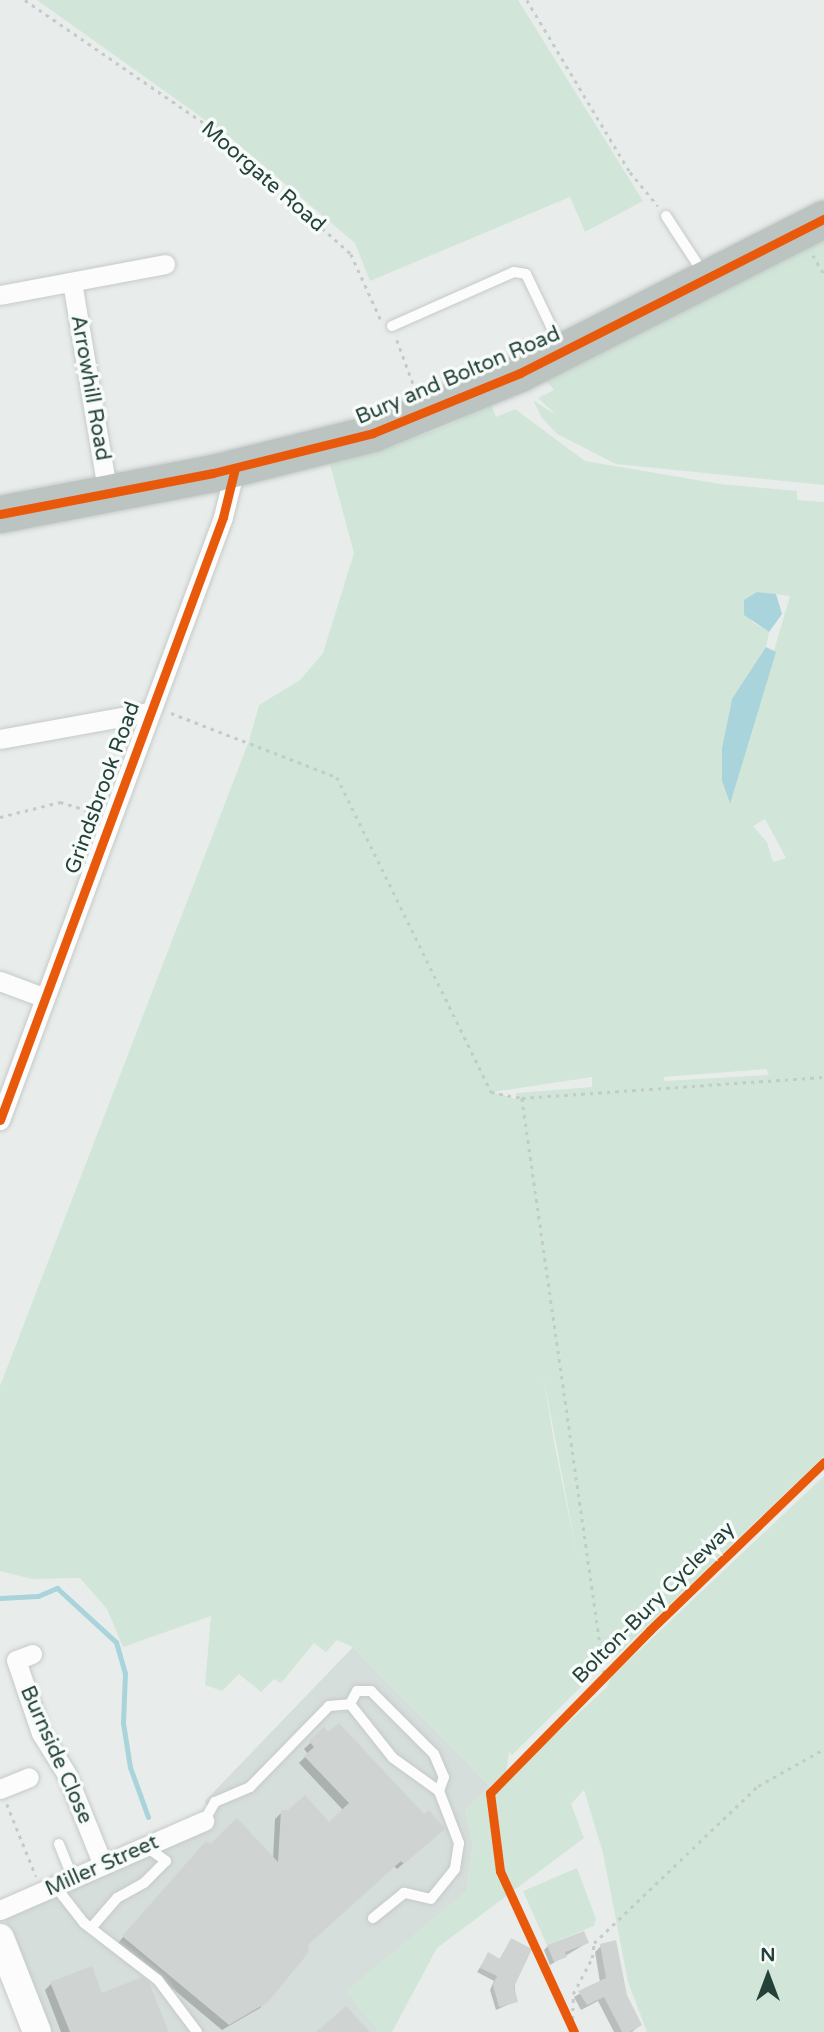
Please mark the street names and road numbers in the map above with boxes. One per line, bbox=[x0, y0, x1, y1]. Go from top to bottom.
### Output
street label: Moorgate Road bbox=[196, 116, 330, 238]
street label: Arrowhill Road bbox=[65, 313, 115, 463]
street label: Bury and Bolton Road bbox=[352, 322, 564, 430]
street label: Grindsbrook Road bbox=[60, 698, 146, 878]
street label: Bolton-Bury Cycleway bbox=[568, 1517, 740, 1689]
street label: Burnside Close bbox=[14, 1682, 98, 1828]
street label: Miller Street bbox=[42, 1830, 162, 1902]

